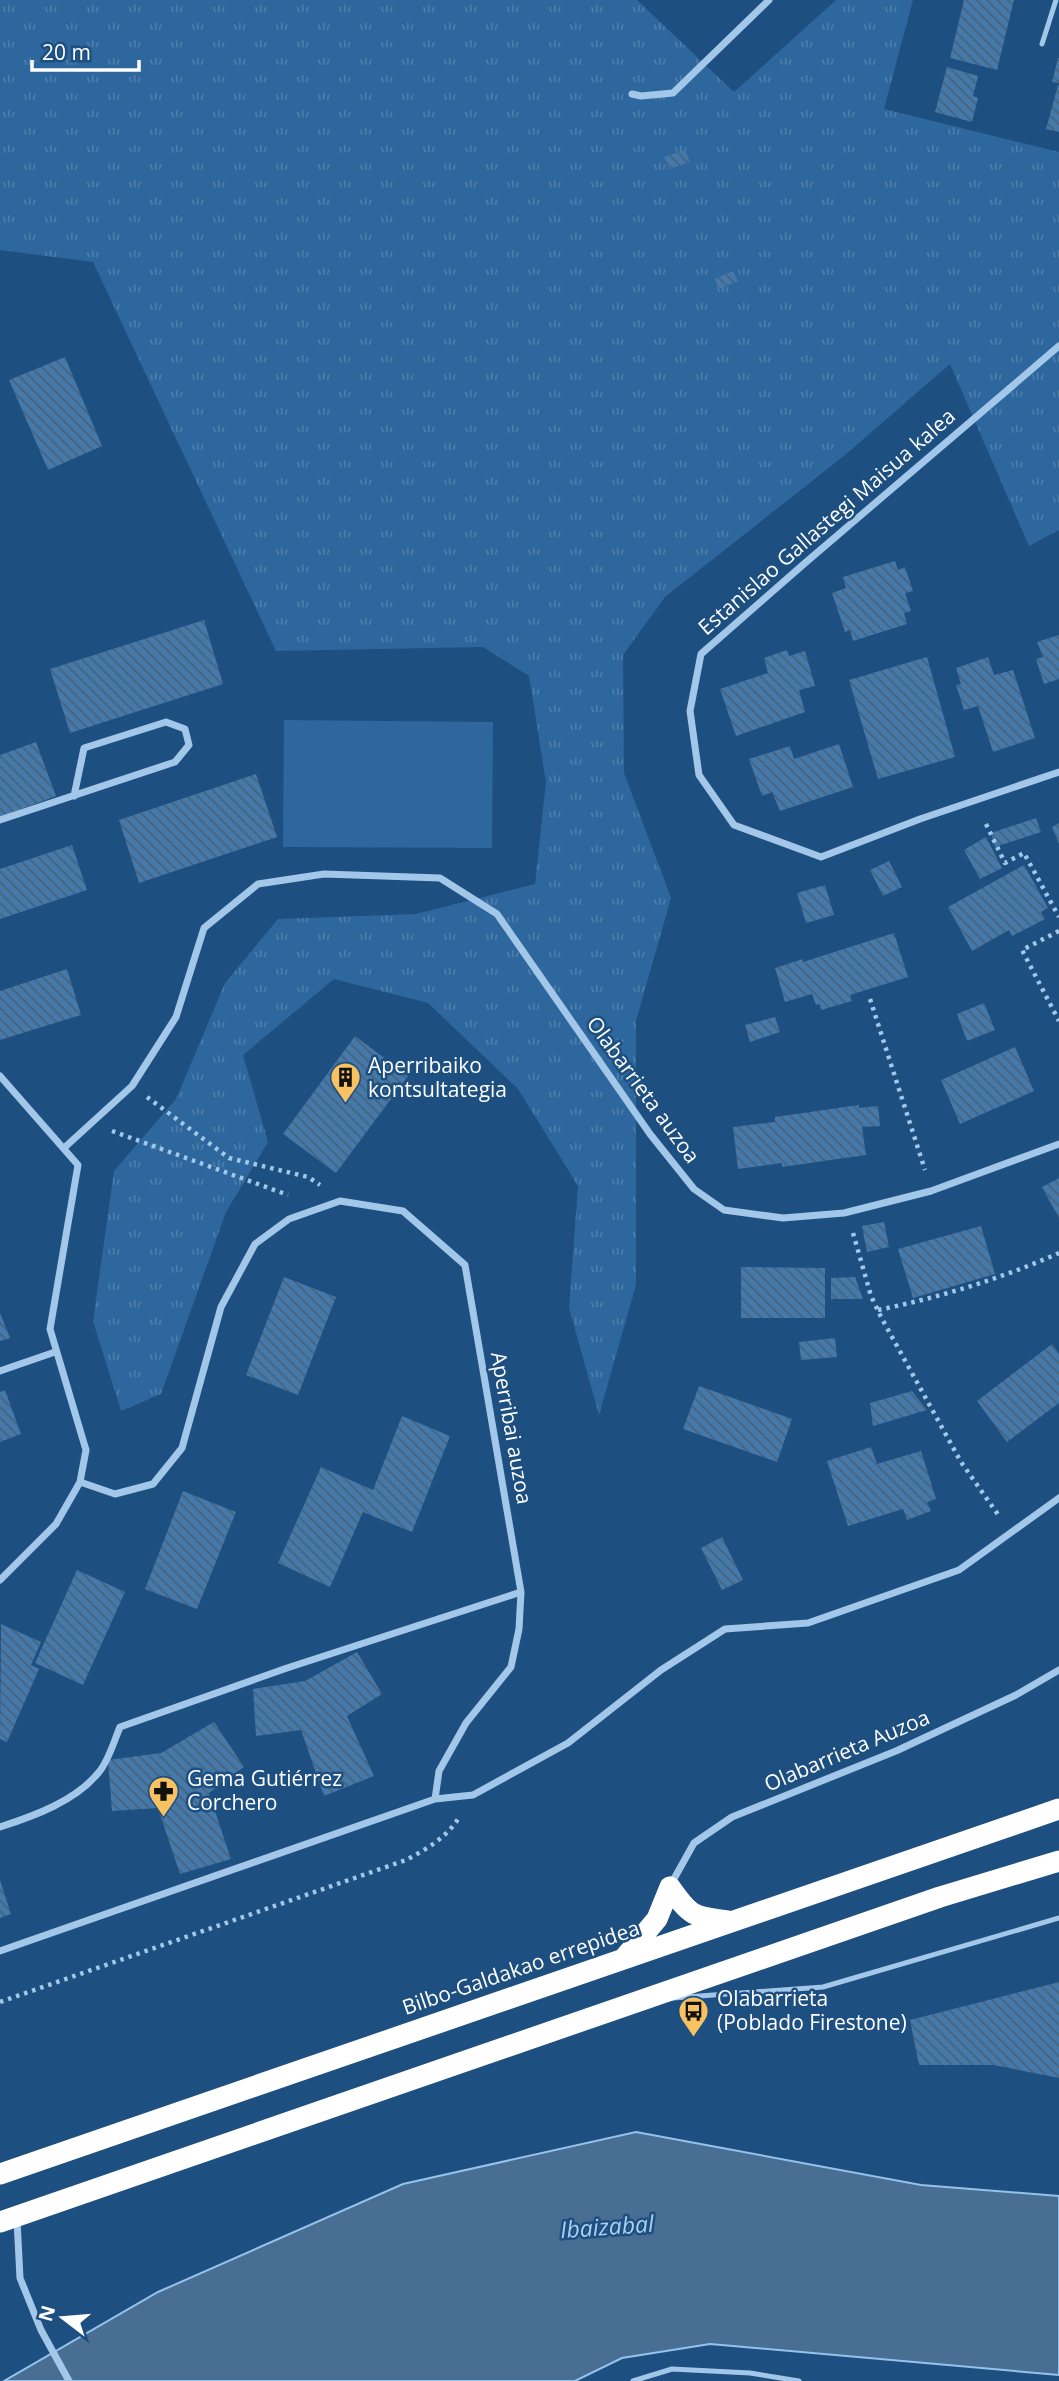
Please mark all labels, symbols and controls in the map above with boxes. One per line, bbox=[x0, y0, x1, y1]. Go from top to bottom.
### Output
scale bar bbox=[32, 28, 138, 72]
text: 20 m bbox=[42, 38, 91, 66]
street label: Estanislao Gallastegi Maisua kalea bbox=[692, 402, 961, 641]
street label: Olabarrieta auzoa bbox=[581, 1010, 707, 1169]
place label: Aperribaiko kontsultategia bbox=[368, 1051, 507, 1103]
building icon: Aperribaiko kontsultategia bbox=[328, 1061, 362, 1105]
street label: Aperribai auzoa bbox=[485, 1349, 539, 1506]
street label: Olabarrieta Auzoa bbox=[760, 1703, 934, 1798]
place label: Gema Gutiérrez Corchero bbox=[187, 1764, 342, 1816]
pharmacy icon: Gema Gutiérrez Corchero bbox=[147, 1774, 181, 1818]
street label: Bilbo-Galdakao errepidea bbox=[398, 1913, 643, 2021]
place label: Olabarrieta (Poblado Firestone) bbox=[717, 1984, 907, 2036]
bus stop icon: Olabarrieta (Poblado Firestone) bbox=[677, 1994, 711, 2038]
water label: Ibaizabal bbox=[559, 2207, 656, 2245]
north arrow bbox=[28, 2283, 98, 2353]
text: N bbox=[32, 2302, 61, 2324]

